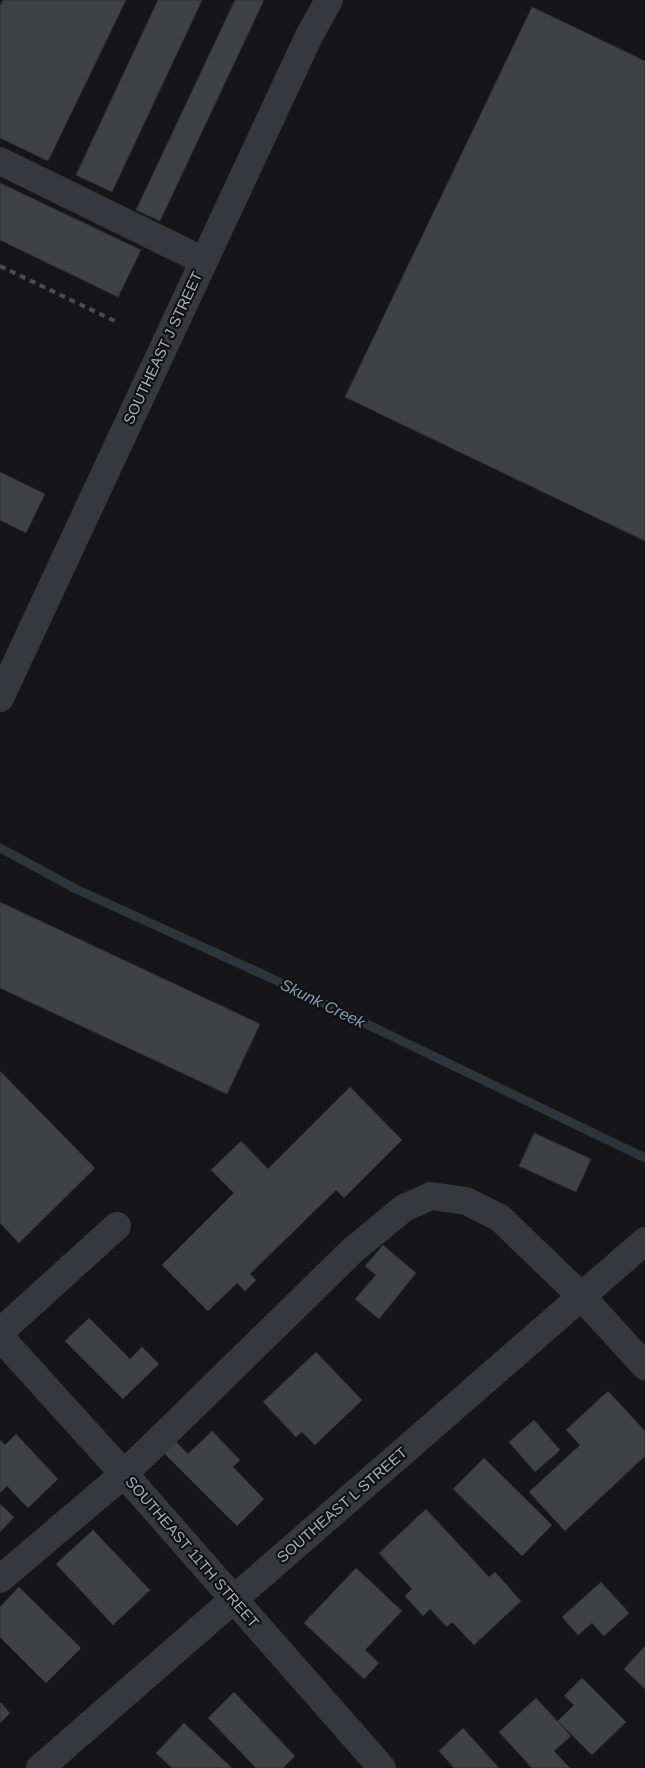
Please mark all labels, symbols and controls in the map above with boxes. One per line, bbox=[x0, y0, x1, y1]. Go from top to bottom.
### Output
street label: SOUTHEAST J STREET bbox=[120, 269, 205, 427]
water label: Skunk Creek bbox=[278, 976, 369, 1032]
street label: SOUTHEAST L STREET bbox=[273, 1444, 410, 1566]
street label: SOUTHEAST 11TH STREET bbox=[122, 1473, 263, 1631]

